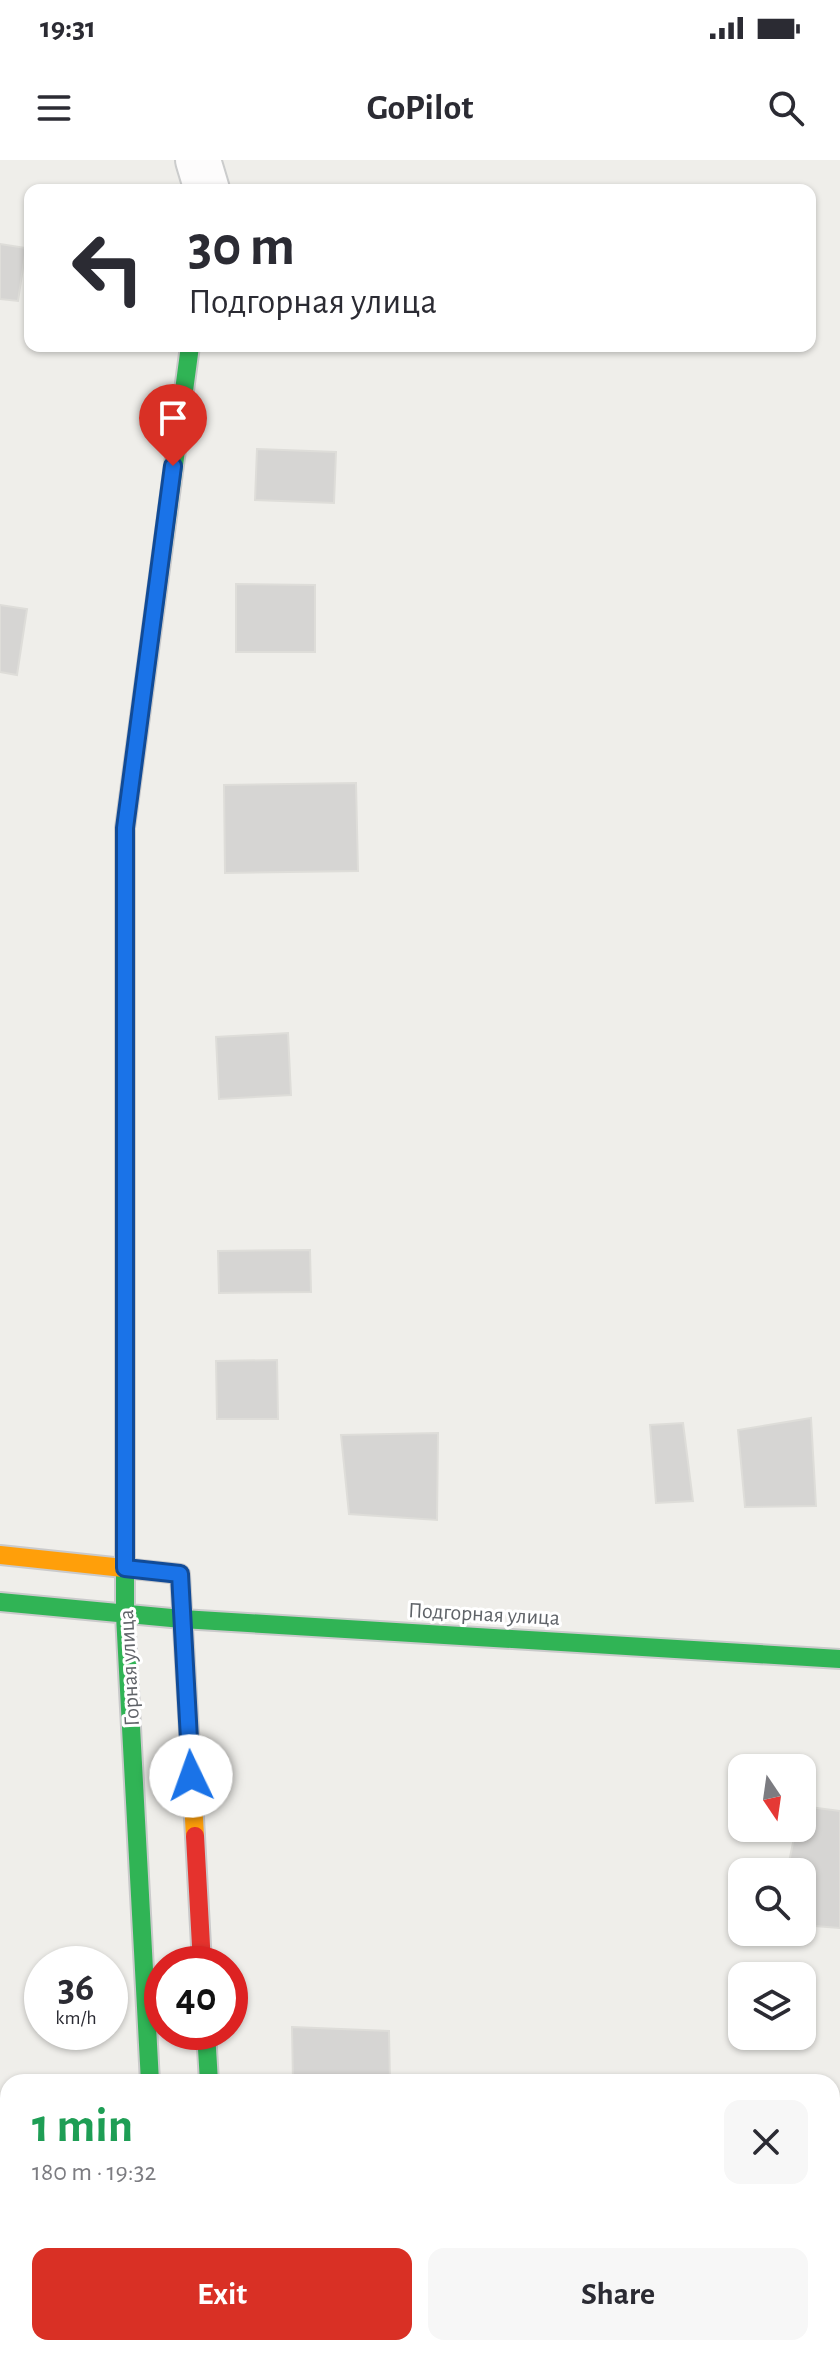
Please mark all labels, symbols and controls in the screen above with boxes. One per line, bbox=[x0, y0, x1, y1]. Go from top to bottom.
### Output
text: 19:31 bbox=[40, 13, 96, 43]
icon: menu bbox=[32, 86, 76, 130]
icon: search bbox=[764, 86, 808, 130]
text: GoPilot bbox=[367, 90, 473, 126]
icon: left bbox=[56, 216, 160, 320]
text: 30 m bbox=[188, 219, 295, 275]
text: Подгорная улица bbox=[188, 284, 437, 320]
pin bbox=[139, 384, 207, 466]
icon: arrive bbox=[151, 396, 195, 440]
street label: Подгорная улица bbox=[407, 1599, 560, 1629]
street label: Горная улица bbox=[115, 1609, 143, 1727]
position arrow bbox=[149, 1734, 233, 1818]
north arrow bbox=[728, 1754, 816, 1842]
map controls bbox=[728, 1754, 816, 2050]
button: search bbox=[728, 1858, 816, 1946]
speed limit sign: 40 bbox=[144, 1946, 248, 2050]
button: layers bbox=[728, 1962, 816, 2050]
text: 36 bbox=[58, 1968, 94, 2008]
text: km/h bbox=[55, 2008, 97, 2028]
button: close bbox=[724, 2100, 808, 2184]
text: 1 min bbox=[32, 2103, 133, 2151]
text: 180 m · 19:32 bbox=[32, 2159, 156, 2185]
button: Exit bbox=[32, 2248, 412, 2340]
button: Share bbox=[428, 2248, 808, 2340]

